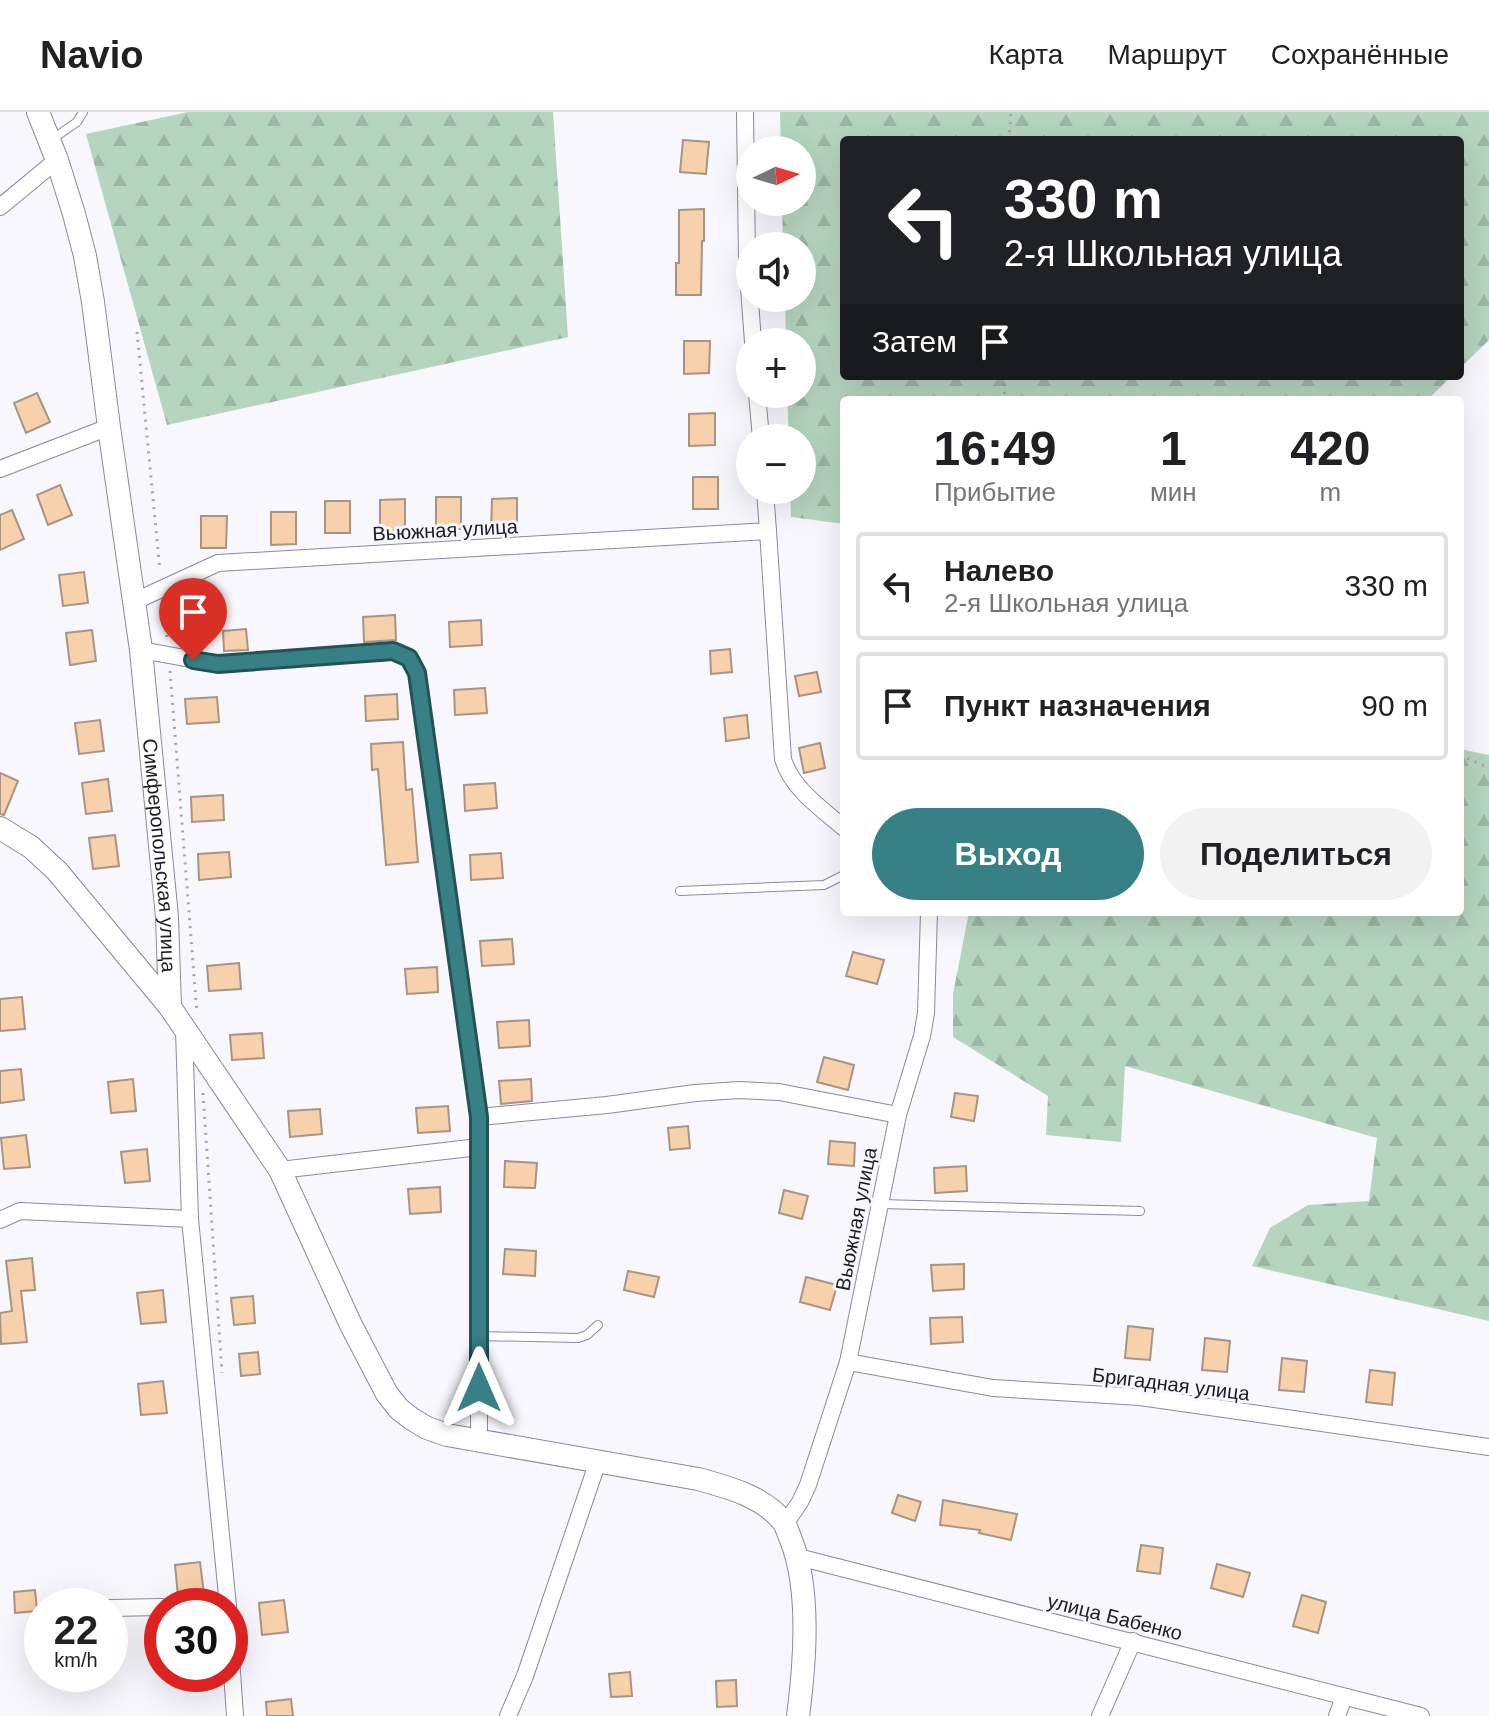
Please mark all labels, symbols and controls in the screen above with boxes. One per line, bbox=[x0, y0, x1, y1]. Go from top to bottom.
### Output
text: Navio bbox=[40, 34, 143, 76]
text: Карта bbox=[988, 39, 1063, 70]
text: Маршрут bbox=[1107, 39, 1227, 70]
text: Сохранённые bbox=[1271, 39, 1449, 70]
north arrow bbox=[736, 136, 816, 216]
map controls bbox=[736, 136, 816, 504]
text: 330 m bbox=[1004, 167, 1163, 230]
icon: left bbox=[872, 168, 976, 272]
button: sound bbox=[736, 232, 816, 312]
text: 2-я Школьная улица bbox=[1004, 233, 1342, 274]
icon: arrive bbox=[973, 320, 1017, 364]
text: Затем bbox=[872, 325, 957, 358]
button: + bbox=[736, 328, 816, 408]
text: 16:49 bbox=[934, 422, 1056, 475]
text: 1 bbox=[1160, 422, 1187, 475]
text: 420 bbox=[1290, 422, 1370, 475]
button: − bbox=[736, 424, 816, 504]
text: Прибытие bbox=[934, 477, 1056, 507]
text: мин bbox=[1150, 477, 1197, 507]
text: m bbox=[1320, 477, 1341, 507]
street label: Вьюжная улица bbox=[372, 515, 519, 545]
text: Налево bbox=[944, 554, 1054, 587]
icon: left bbox=[876, 564, 920, 608]
text: 330 m bbox=[1345, 569, 1428, 602]
pin bbox=[159, 578, 227, 660]
text: 2-я Школьная улица bbox=[944, 588, 1188, 618]
icon: arrive bbox=[171, 590, 215, 634]
icon: arrive bbox=[876, 684, 920, 728]
text: Пункт назначения bbox=[944, 689, 1211, 722]
text: 90 m bbox=[1361, 689, 1428, 722]
street label: Симферопольская улица bbox=[139, 738, 180, 974]
button: Выход bbox=[872, 808, 1144, 900]
button: Поделиться bbox=[1160, 808, 1432, 900]
street label: Вьюжная улица bbox=[831, 1145, 881, 1292]
position arrow bbox=[437, 1346, 521, 1430]
street label: Бригадная улица bbox=[1091, 1363, 1252, 1405]
speed limit sign: 30 bbox=[144, 1588, 248, 1692]
street label: улица Бабенко bbox=[1045, 1590, 1185, 1644]
text: 22 bbox=[54, 1608, 98, 1652]
text: km/h bbox=[54, 1649, 98, 1671]

